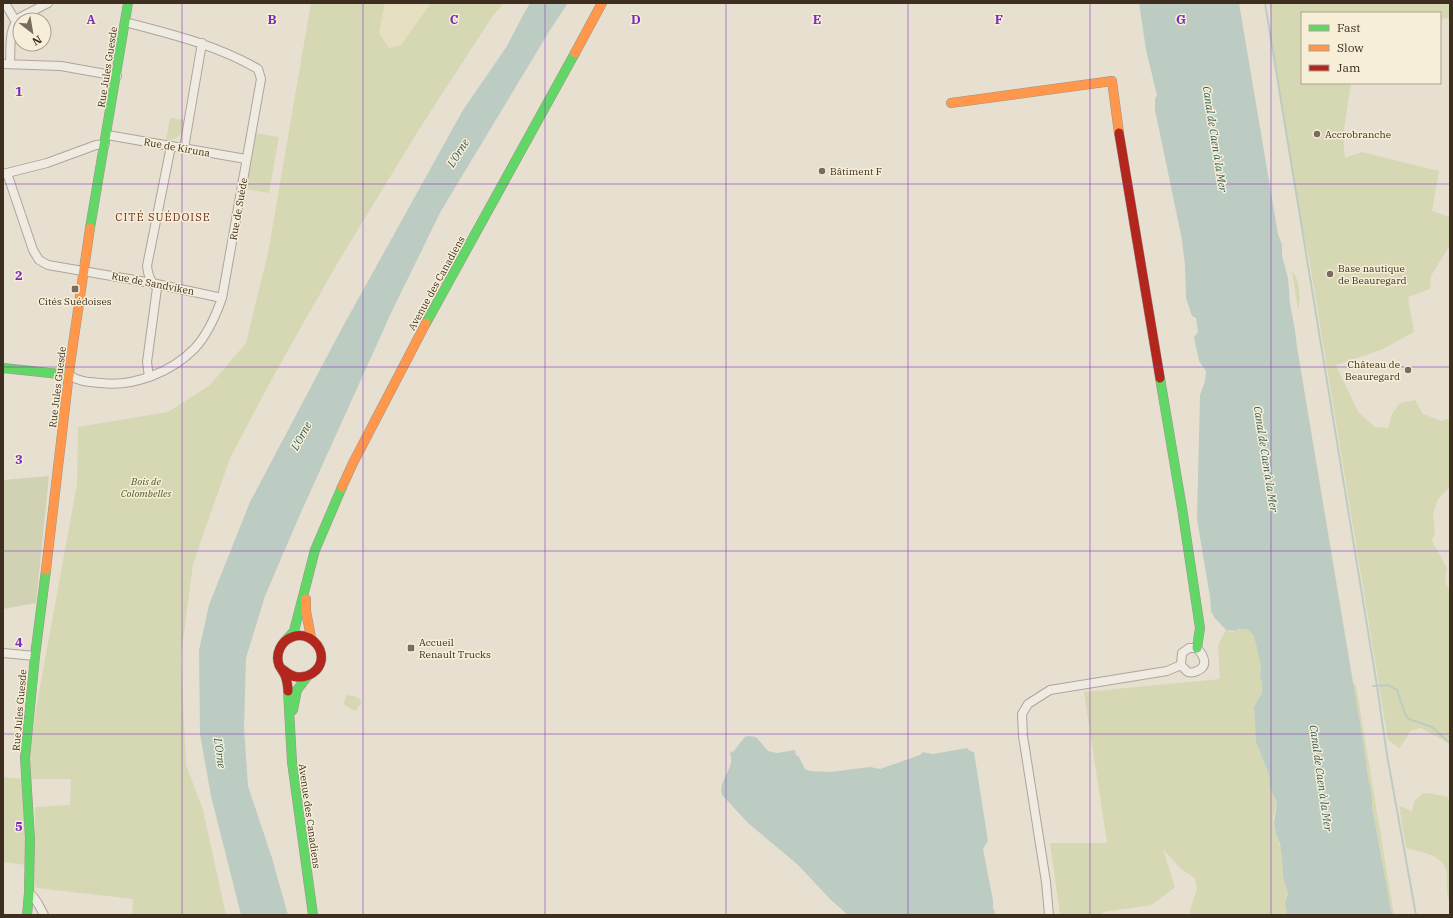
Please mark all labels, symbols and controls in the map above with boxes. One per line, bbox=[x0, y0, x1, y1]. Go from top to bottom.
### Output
text: A bbox=[86, 11, 96, 28]
text: B bbox=[267, 11, 277, 28]
text: C bbox=[450, 11, 459, 28]
text: D bbox=[631, 11, 641, 28]
text: E bbox=[813, 11, 821, 28]
text: F bbox=[995, 11, 1003, 28]
text: G bbox=[1176, 11, 1186, 28]
north arrow bbox=[12, 12, 52, 52]
legend bbox=[1301, 12, 1441, 84]
text: Fast bbox=[1337, 20, 1361, 35]
street label: Rue Jules Guesde bbox=[95, 26, 120, 109]
text: N bbox=[30, 32, 44, 49]
text: Slow bbox=[1337, 40, 1364, 55]
text: Jam bbox=[1337, 60, 1361, 75]
text: 1 bbox=[15, 83, 23, 100]
water label: Canal de Caen à la Mer bbox=[1200, 85, 1230, 194]
place label: Accrobranche bbox=[1325, 128, 1391, 141]
marker: Accrobranche bbox=[1312, 129, 1322, 139]
street label: Rue de Kiruna bbox=[143, 135, 212, 160]
water label: L'Orne bbox=[443, 136, 472, 171]
place label: Bâtiment F bbox=[830, 165, 882, 178]
marker: Bâtiment F bbox=[817, 166, 827, 176]
street label: Rue de Suède bbox=[227, 177, 250, 241]
district label: CITÉ SUÉDOISE bbox=[115, 210, 211, 224]
street label: Avenue des Canadiens bbox=[405, 234, 468, 333]
place label: Base nautique de Beauregard bbox=[1338, 262, 1407, 287]
text: 2 bbox=[15, 267, 23, 284]
street label: Rue de Sandviken bbox=[110, 269, 196, 298]
marker: Base nautique de Beauregard bbox=[1325, 269, 1335, 279]
marker: Cités Suédoises bbox=[70, 284, 80, 294]
place label: Cités Suédoises bbox=[38, 295, 112, 308]
street label: Rue Jules Guesde bbox=[46, 346, 69, 428]
place label: Château de Beauregard bbox=[1345, 358, 1400, 383]
marker: Château de Beauregard bbox=[1403, 365, 1413, 375]
water label: Canal de Caen à la Mer bbox=[1251, 405, 1281, 514]
water label: L'Orne bbox=[287, 419, 314, 454]
text: 3 bbox=[15, 451, 23, 468]
park label: Bois de Colombelles bbox=[121, 475, 171, 500]
text: 4 bbox=[15, 634, 23, 651]
place label: Accueil Renault Trucks bbox=[419, 636, 491, 661]
marker: Accueil Renault Trucks bbox=[406, 643, 416, 653]
street label: Rue Jules Guesde bbox=[9, 669, 30, 751]
water label: Canal de Caen à la Mer bbox=[1307, 724, 1336, 833]
water label: L'Orne bbox=[211, 736, 229, 769]
street label: Avenue des Canadiens bbox=[296, 763, 323, 869]
text: 5 bbox=[15, 818, 23, 835]

